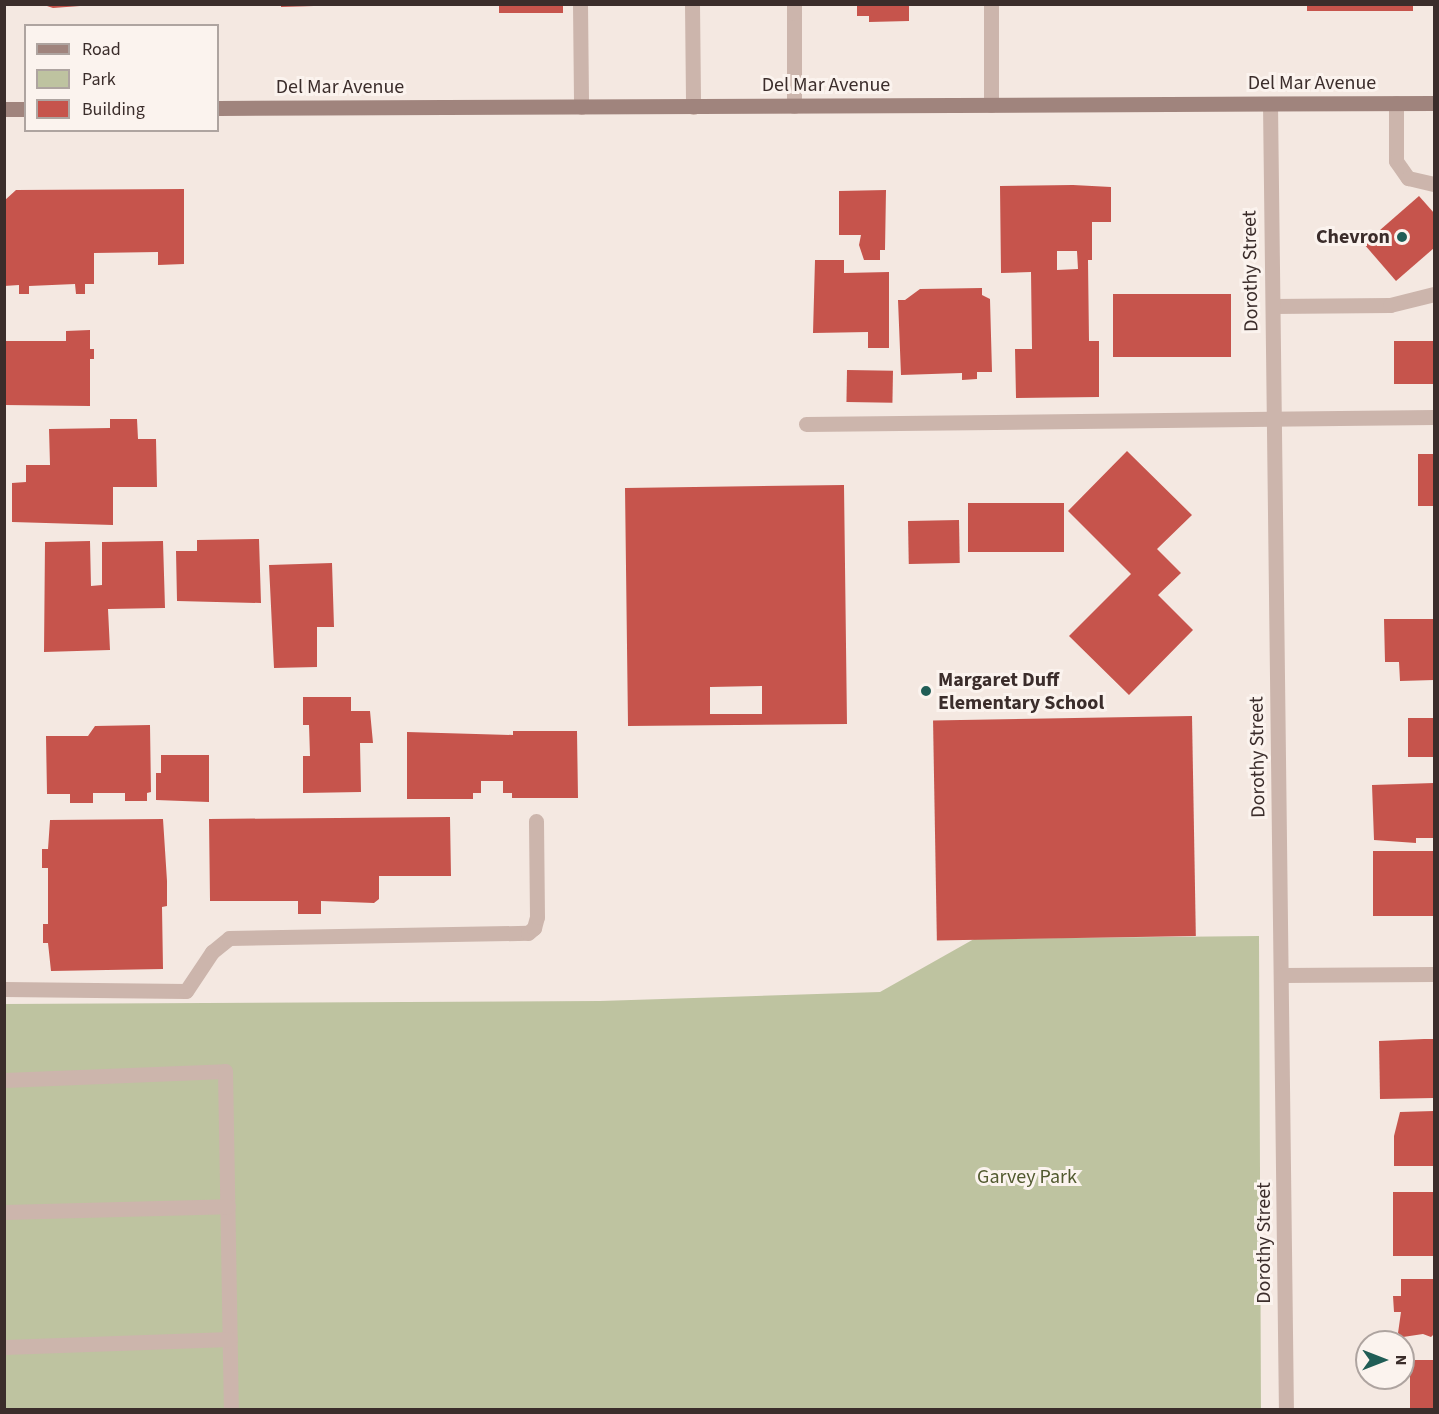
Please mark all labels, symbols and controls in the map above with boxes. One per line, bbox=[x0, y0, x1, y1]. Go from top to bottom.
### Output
legend bbox=[24, 24, 219, 132]
text: Road bbox=[82, 37, 121, 62]
text: Park bbox=[82, 67, 116, 92]
street label: Del Mar Avenue bbox=[1248, 71, 1376, 95]
street label: Del Mar Avenue bbox=[762, 73, 890, 97]
street label: Del Mar Avenue bbox=[276, 75, 404, 99]
text: Building bbox=[82, 97, 145, 122]
street label: Dorothy Street bbox=[1238, 210, 1264, 332]
place label: Chevron bbox=[1316, 225, 1390, 249]
marker: Chevron bbox=[1395, 230, 1409, 244]
place label: Margaret Duff Elementary School bbox=[938, 668, 1104, 715]
marker: Margaret Duff Elementary School bbox=[919, 684, 933, 698]
street label: Dorothy Street bbox=[1245, 696, 1271, 818]
park label: Garvey Park bbox=[977, 1165, 1077, 1189]
street label: Dorothy Street bbox=[1252, 1182, 1276, 1304]
north arrow bbox=[1355, 1330, 1415, 1390]
text: N bbox=[1390, 1355, 1412, 1365]

